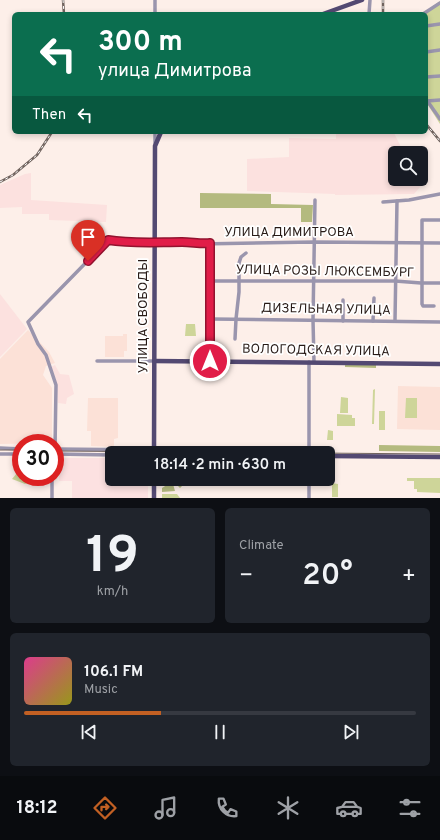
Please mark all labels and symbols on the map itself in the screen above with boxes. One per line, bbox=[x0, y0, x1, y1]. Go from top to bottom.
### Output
pin bbox=[71, 220, 105, 261]
street label: УЛИЦА ДИМИТРОВА bbox=[224, 225, 354, 241]
street label: УЛИЦА СВОБОДЫ bbox=[136, 259, 152, 373]
street label: УЛИЦА РОЗЫ ЛЮКСЕМБУРГ bbox=[236, 262, 414, 282]
street label: ДИЗЕЛЬНАЯ УЛИЦА bbox=[261, 301, 391, 319]
position arrow bbox=[189, 340, 231, 382]
street label: ВОЛОГОДСКАЯ УЛИЦА bbox=[242, 342, 390, 360]
speed limit sign: 30 bbox=[12, 434, 64, 486]

